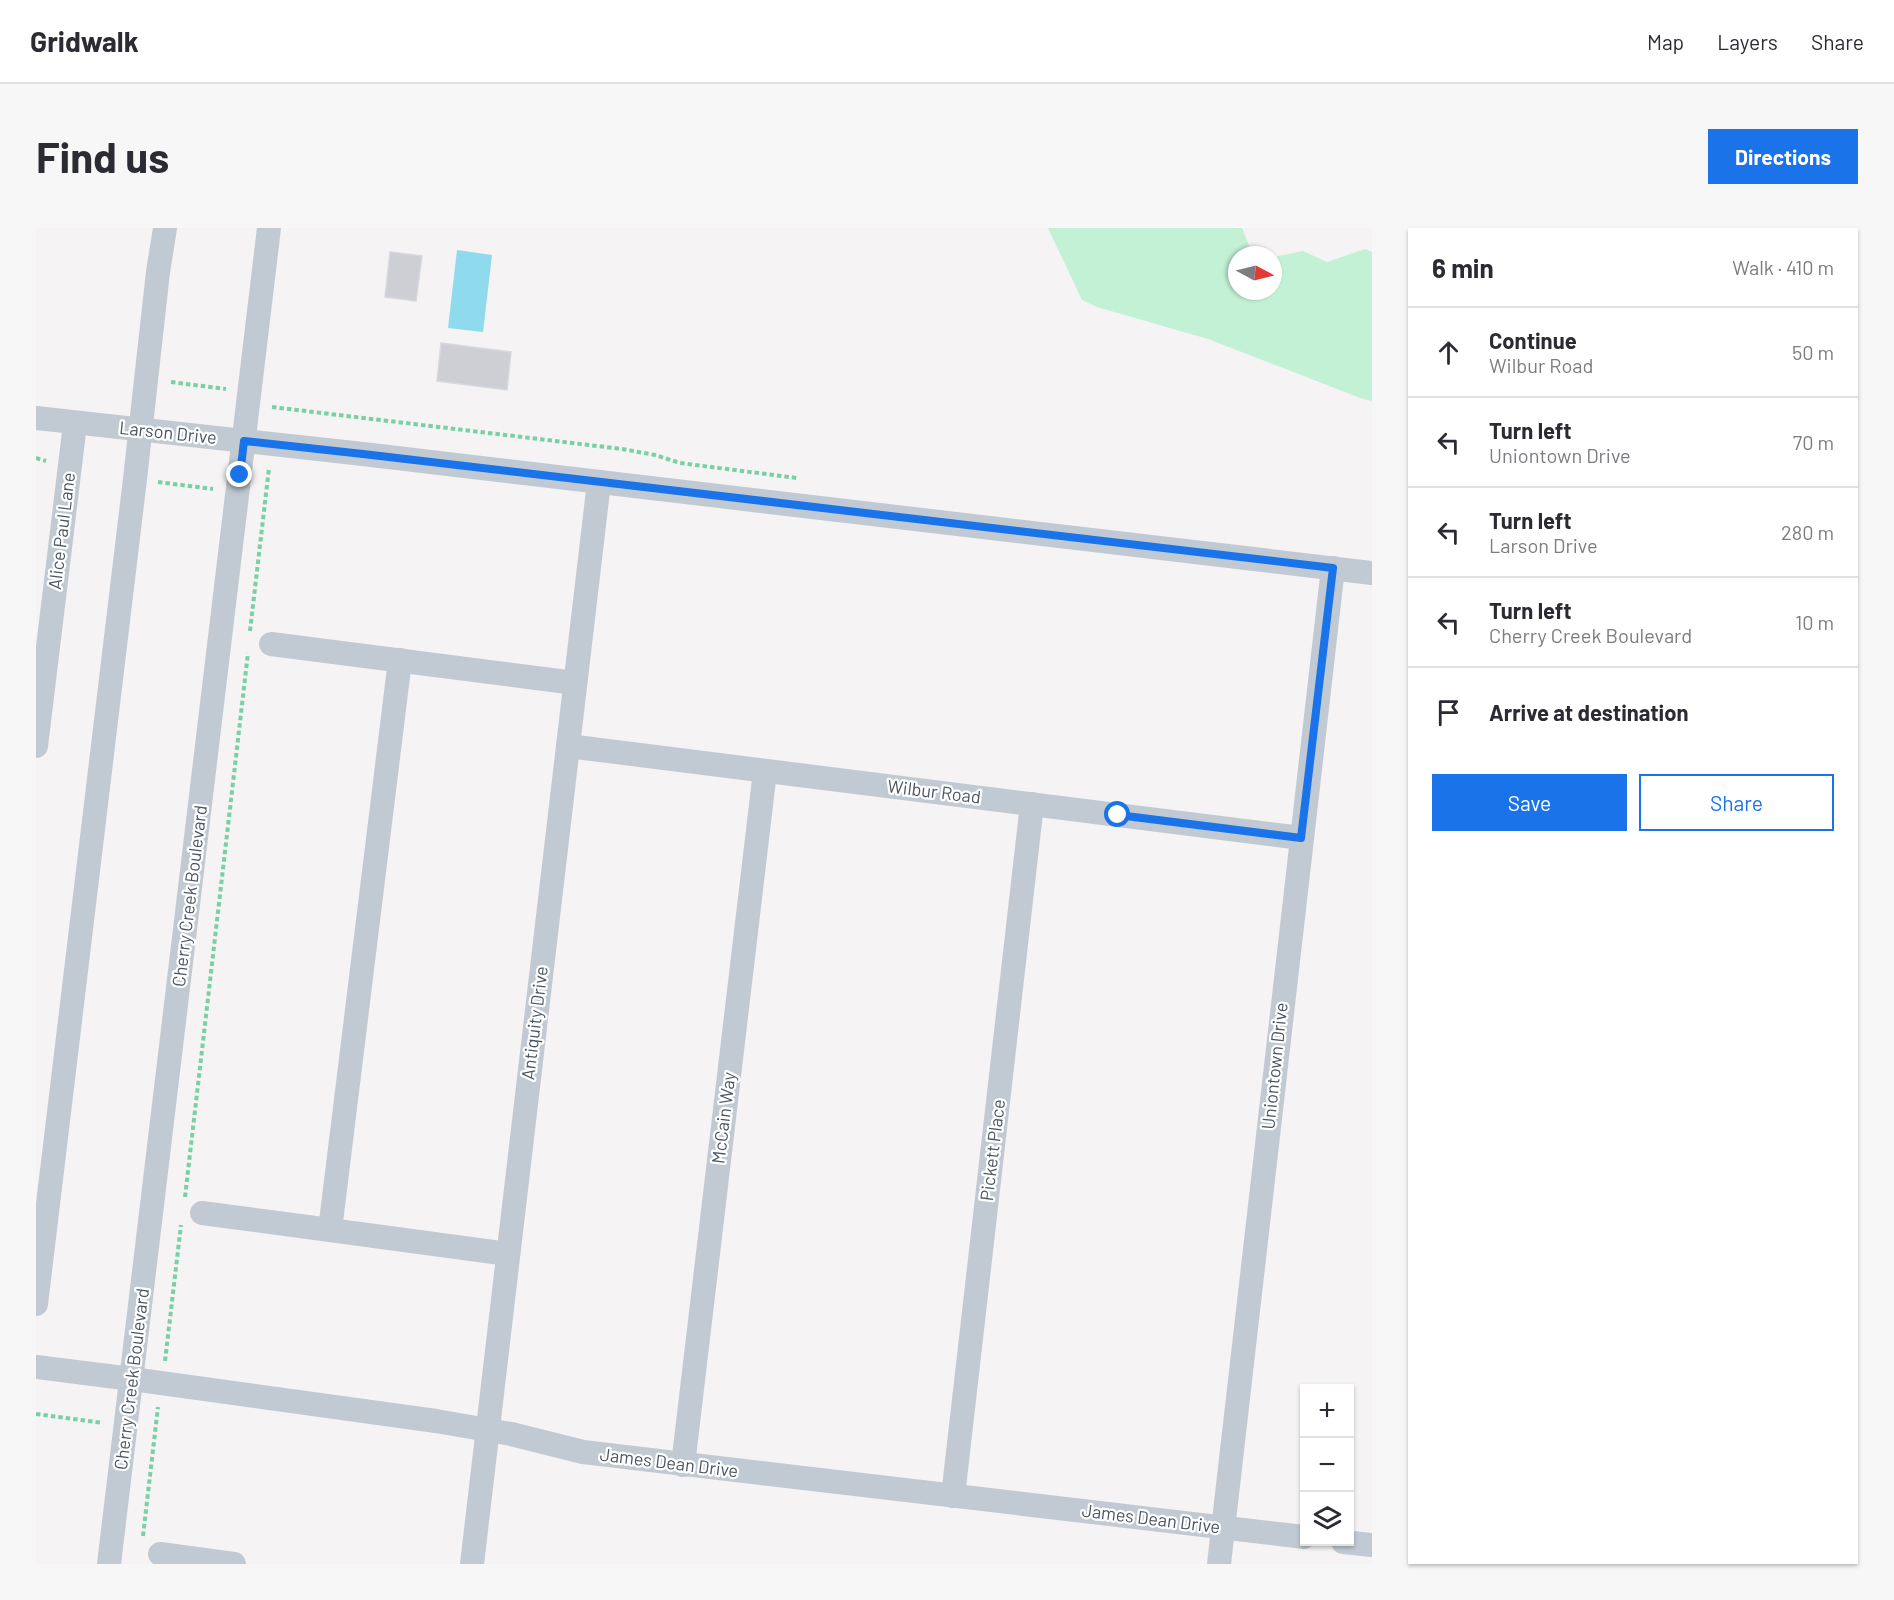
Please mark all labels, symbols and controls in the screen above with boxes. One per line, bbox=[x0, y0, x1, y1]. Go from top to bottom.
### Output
text: Gridwalk bbox=[30, 24, 139, 58]
text: Map bbox=[1647, 29, 1684, 54]
text: Layers bbox=[1717, 29, 1778, 54]
text: Share bbox=[1811, 29, 1864, 54]
button: Directions bbox=[1708, 129, 1858, 184]
text: Find us bbox=[36, 131, 169, 181]
north arrow bbox=[1228, 246, 1282, 300]
text: 6 min bbox=[1432, 252, 1494, 283]
text: Walk · 410 m bbox=[1732, 255, 1834, 279]
text: Continue bbox=[1489, 327, 1577, 353]
icon: ahead bbox=[1432, 336, 1465, 369]
text: 50 m bbox=[1792, 340, 1834, 364]
text: Wilbur Road bbox=[1489, 353, 1593, 377]
street label: Larson Drive bbox=[118, 416, 218, 448]
text: Turn left bbox=[1489, 417, 1572, 443]
icon: left bbox=[1432, 426, 1465, 459]
text: 70 m bbox=[1793, 430, 1834, 454]
text: Uniontown Drive bbox=[1489, 443, 1631, 467]
route end bbox=[226, 461, 252, 487]
street label: Alice Paul Lane bbox=[43, 471, 79, 591]
text: Turn left bbox=[1489, 507, 1572, 533]
icon: left bbox=[1432, 516, 1465, 549]
text: 280 m bbox=[1781, 520, 1834, 544]
text: Larson Drive bbox=[1489, 533, 1598, 557]
text: Turn left bbox=[1489, 597, 1572, 623]
icon: left bbox=[1432, 606, 1465, 639]
text: 10 m bbox=[1795, 610, 1834, 634]
text: Cherry Creek Boulevard bbox=[1489, 623, 1692, 647]
icon: arrive bbox=[1432, 696, 1465, 729]
text: Arrive at destination bbox=[1489, 699, 1688, 725]
street label: Wilbur Road bbox=[886, 774, 982, 808]
button: Save bbox=[1432, 774, 1627, 831]
button: Share bbox=[1639, 774, 1834, 831]
route start bbox=[1104, 801, 1130, 827]
street label: Cherry Creek Boulevard bbox=[167, 804, 211, 988]
street label: Antiquity Drive bbox=[516, 965, 552, 1081]
street label: Uniontown Drive bbox=[1256, 1001, 1292, 1130]
street label: McCain Way bbox=[706, 1071, 740, 1165]
street label: Pickett Place bbox=[975, 1098, 1009, 1202]
street label: Cherry Creek Boulevard bbox=[109, 1287, 153, 1471]
map controls bbox=[1300, 1384, 1354, 1546]
button: + bbox=[1300, 1384, 1354, 1438]
button: − bbox=[1300, 1438, 1354, 1492]
street label: James Dean Drive bbox=[599, 1443, 740, 1481]
button: layers bbox=[1300, 1492, 1354, 1546]
street label: James Dean Drive bbox=[1081, 1499, 1222, 1537]

